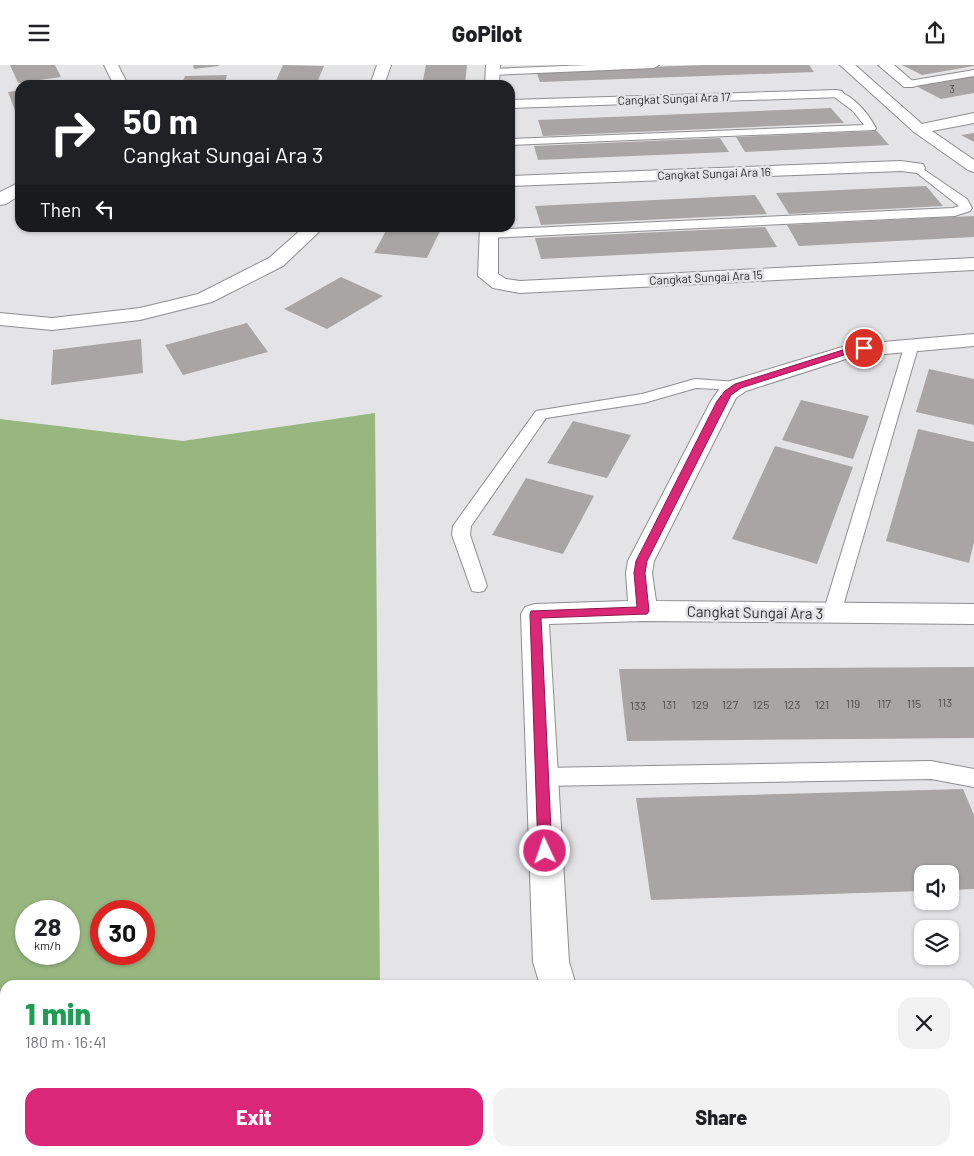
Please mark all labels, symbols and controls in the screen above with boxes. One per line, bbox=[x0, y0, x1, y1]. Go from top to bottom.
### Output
icon: menu bbox=[25, 19, 53, 47]
icon: share bbox=[921, 19, 949, 47]
text: GoPilot bbox=[452, 20, 522, 46]
house number: 3 bbox=[949, 82, 955, 95]
street label: Cangkat Sungai Ara 17 bbox=[617, 89, 731, 107]
text: 50 m bbox=[123, 99, 198, 141]
icon: right bbox=[40, 100, 105, 165]
text: Cangkat Sungai Ara 3 bbox=[123, 141, 323, 167]
street label: Cangkat Sungai Ara 16 bbox=[657, 164, 771, 182]
icon: left bbox=[91, 195, 119, 223]
text: Then bbox=[40, 198, 81, 221]
street label: Cangkat Sungai Ara 15 bbox=[649, 267, 763, 287]
pin bbox=[843, 327, 885, 369]
icon: arrive bbox=[850, 334, 878, 362]
street label: Cangkat Sungai Ara 3 bbox=[687, 602, 823, 622]
house number: 113 bbox=[938, 695, 952, 709]
house number: 119 bbox=[846, 696, 860, 710]
house number: 117 bbox=[877, 696, 891, 710]
house number: 115 bbox=[907, 696, 921, 710]
house number: 131 bbox=[662, 697, 676, 711]
house number: 129 bbox=[692, 697, 708, 711]
house number: 127 bbox=[722, 697, 738, 711]
house number: 125 bbox=[753, 697, 769, 711]
house number: 123 bbox=[784, 697, 800, 711]
house number: 121 bbox=[815, 697, 829, 711]
house number: 133 bbox=[630, 698, 646, 712]
position arrow bbox=[518, 824, 570, 876]
map controls bbox=[914, 865, 959, 965]
button: sound bbox=[914, 865, 959, 910]
speed limit sign: 30 bbox=[90, 900, 155, 965]
text: 28 bbox=[34, 911, 61, 941]
button: layers bbox=[914, 920, 959, 965]
text: km/h bbox=[34, 938, 61, 952]
text: 1 min bbox=[25, 995, 91, 1031]
button: close bbox=[898, 997, 950, 1049]
text: 180 m · 16:41 bbox=[25, 1032, 106, 1051]
button: Exit bbox=[25, 1088, 483, 1146]
button: Share bbox=[493, 1088, 950, 1146]

